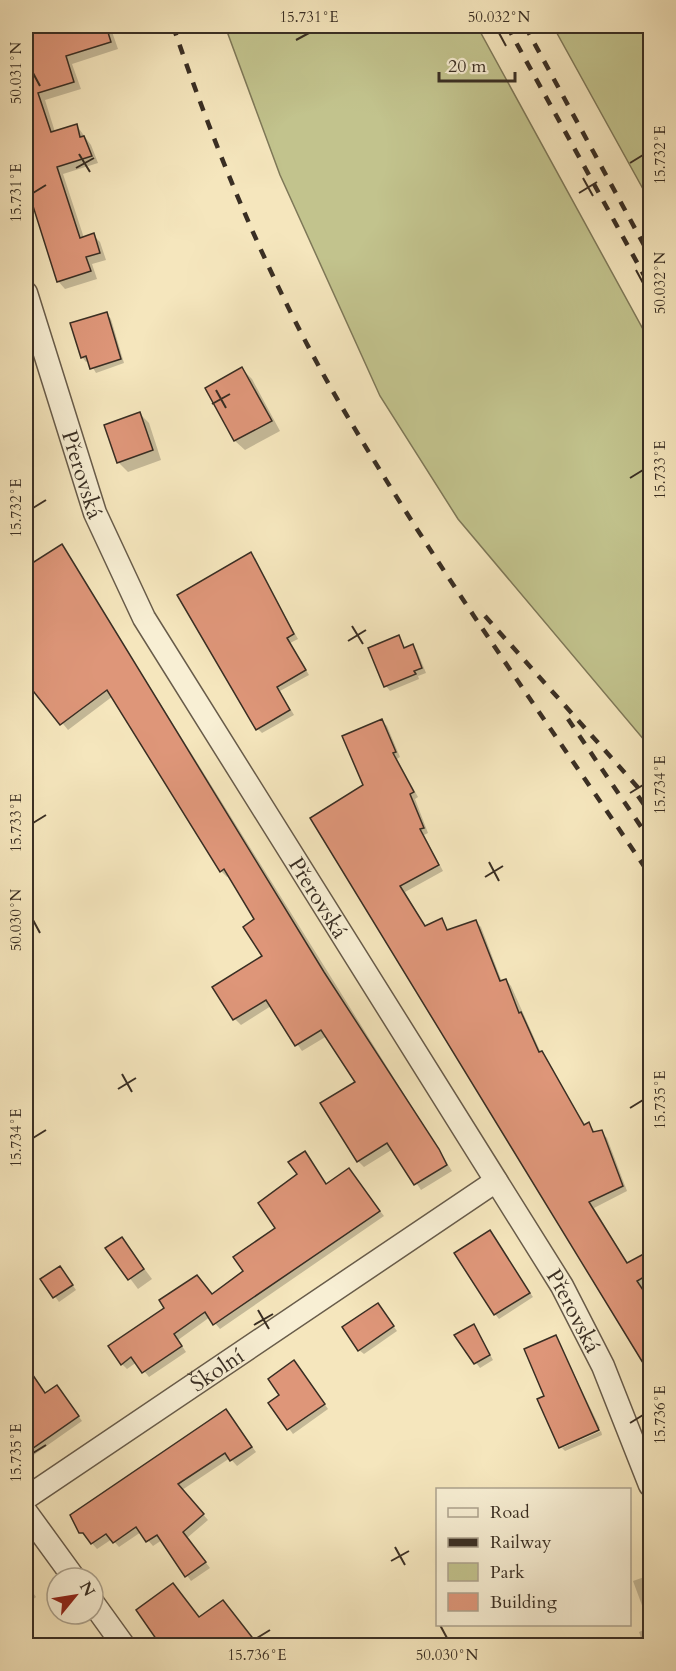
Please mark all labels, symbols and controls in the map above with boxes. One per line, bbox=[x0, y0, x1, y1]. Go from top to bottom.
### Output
text: 15.731°E bbox=[279, 7, 339, 27]
text: 50.032°N bbox=[468, 7, 531, 27]
text: 50.031°N bbox=[6, 41, 26, 104]
scale bar bbox=[439, 45, 516, 83]
text: 20 m bbox=[448, 54, 487, 79]
text: 15.732°E bbox=[650, 125, 670, 185]
text: 15.731°E bbox=[6, 163, 26, 223]
text: 50.032°N bbox=[650, 251, 670, 314]
street label: Přerovská bbox=[54, 427, 110, 525]
text: 15.733°E bbox=[650, 440, 670, 500]
text: 15.732°E bbox=[6, 478, 26, 538]
text: 15.734°E bbox=[650, 755, 670, 815]
text: 15.733°E bbox=[6, 793, 26, 853]
street label: Přerovská bbox=[281, 851, 355, 945]
text: 50.030°N bbox=[6, 888, 26, 951]
text: 15.735°E bbox=[650, 1070, 670, 1130]
text: 15.734°E bbox=[6, 1108, 26, 1168]
street label: Přerovská bbox=[539, 1263, 608, 1359]
street label: Školní bbox=[184, 1341, 250, 1399]
text: 15.736°E bbox=[650, 1385, 670, 1445]
text: 15.735°E bbox=[6, 1423, 26, 1483]
legend bbox=[436, 1488, 631, 1626]
text: Road bbox=[490, 1500, 530, 1525]
text: Railway bbox=[490, 1530, 552, 1555]
text: Park bbox=[490, 1560, 525, 1585]
north arrow bbox=[45, 1566, 105, 1626]
text: N bbox=[74, 1577, 100, 1601]
text: Building bbox=[490, 1590, 558, 1615]
text: 15.736°E bbox=[227, 1645, 287, 1665]
text: 50.030°N bbox=[416, 1645, 479, 1665]

